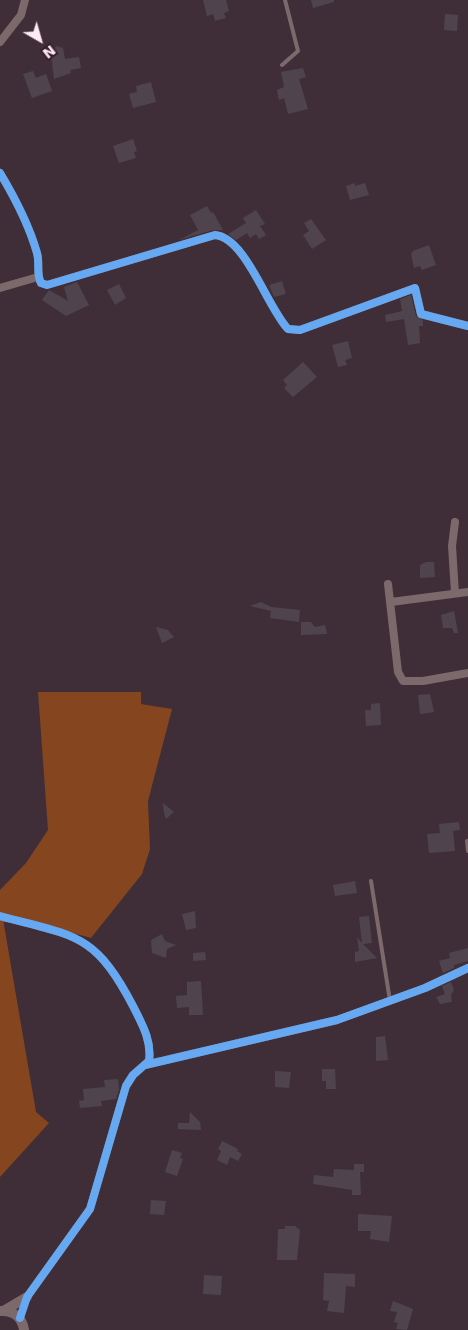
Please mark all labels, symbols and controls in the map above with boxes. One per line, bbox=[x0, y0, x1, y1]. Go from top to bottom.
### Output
north arrow bbox=[15, 15, 65, 65]
text: N bbox=[40, 42, 59, 62]

